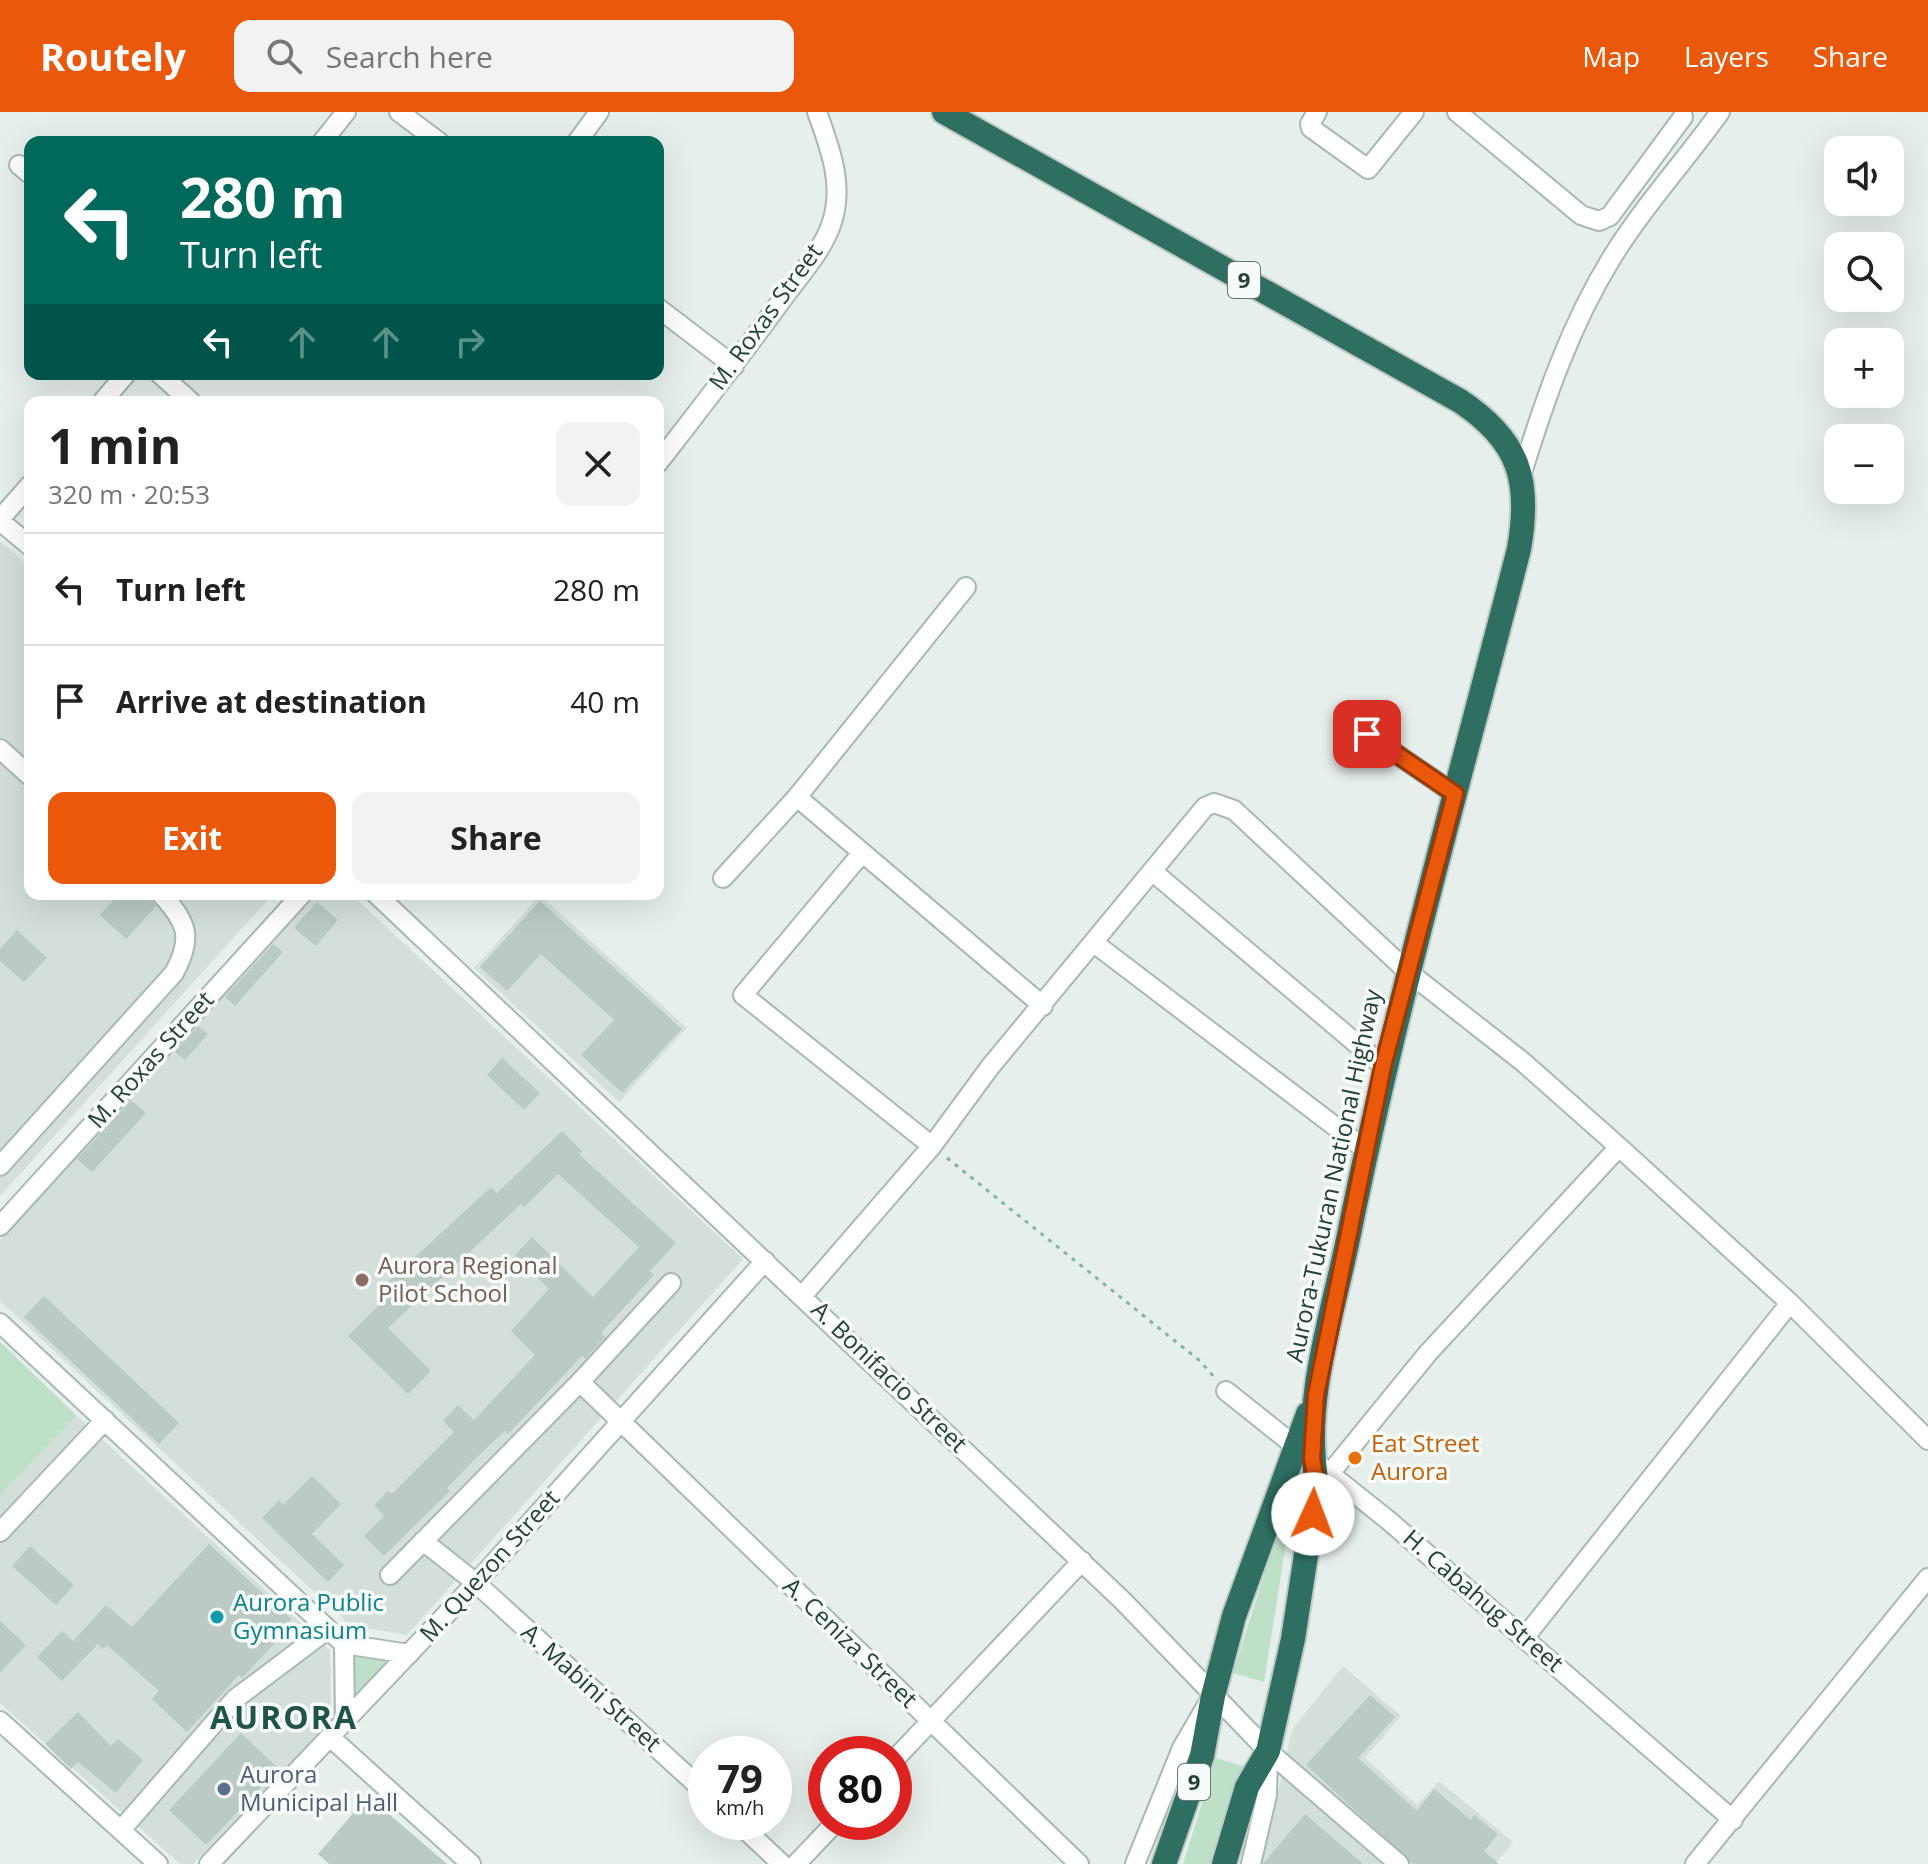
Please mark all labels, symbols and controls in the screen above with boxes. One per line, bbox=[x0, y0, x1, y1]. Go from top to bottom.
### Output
search box bbox=[234, 20, 794, 92]
text: Routely bbox=[40, 30, 186, 82]
icon: search bbox=[262, 34, 306, 78]
text: Search here bbox=[326, 36, 493, 77]
text: Map bbox=[1582, 37, 1640, 75]
text: Layers bbox=[1684, 37, 1769, 75]
text: Share bbox=[1813, 37, 1888, 75]
map controls bbox=[1824, 136, 1904, 504]
button: sound bbox=[1824, 136, 1904, 216]
text: 280 m bbox=[180, 158, 346, 234]
icon: left bbox=[48, 168, 152, 272]
text: Turn left bbox=[180, 230, 322, 279]
button: search bbox=[1824, 232, 1904, 312]
street label: M. Roxas Street bbox=[700, 236, 829, 396]
road number: 9 bbox=[1228, 262, 1260, 298]
icon: left bbox=[196, 320, 240, 364]
icon: ahead bbox=[280, 320, 324, 364]
icon: ahead bbox=[364, 320, 408, 364]
icon: right bbox=[448, 320, 492, 364]
button: + bbox=[1824, 328, 1904, 408]
text: 1 min bbox=[48, 413, 181, 478]
button: close bbox=[556, 422, 640, 506]
button: − bbox=[1824, 424, 1904, 504]
text: 320 m · 20:53 bbox=[48, 476, 210, 512]
icon: left bbox=[48, 567, 92, 611]
text: Turn left bbox=[116, 569, 246, 610]
text: 280 m bbox=[553, 569, 640, 610]
icon: arrive bbox=[48, 679, 92, 723]
text: Arrive at destination bbox=[116, 681, 427, 722]
text: 40 m bbox=[570, 681, 640, 722]
pin bbox=[1333, 700, 1401, 768]
icon: arrive bbox=[1345, 712, 1389, 756]
button: Exit bbox=[48, 792, 336, 884]
button: Share bbox=[352, 792, 640, 884]
street label: M. Roxas Street bbox=[79, 983, 220, 1135]
street label: Aurora-Tukuran National Highway bbox=[1277, 985, 1388, 1365]
place label: Aurora Regional Pilot School bbox=[378, 1248, 557, 1309]
marker: Aurora Regional Pilot School bbox=[353, 1271, 371, 1289]
street label: A. Bonifacio Street bbox=[805, 1293, 975, 1459]
place label: Eat Street Aurora bbox=[1371, 1426, 1480, 1487]
marker: Eat Street Aurora bbox=[1346, 1449, 1364, 1467]
position arrow bbox=[1271, 1472, 1355, 1556]
street label: M. Quezon Street bbox=[411, 1482, 566, 1648]
street label: H. Cabahug Street bbox=[1397, 1521, 1571, 1679]
street label: A. Ceniza Street bbox=[777, 1569, 925, 1715]
place label: Aurora Public Gymnasium bbox=[233, 1585, 384, 1646]
marker: Aurora Public Gymnasium bbox=[208, 1608, 226, 1626]
street label: A. Mabini Street bbox=[515, 1615, 669, 1759]
district label: AURORA bbox=[210, 1695, 358, 1738]
speed limit sign: 80 bbox=[808, 1736, 912, 1840]
text: 79 bbox=[717, 1750, 763, 1805]
place label: Aurora Municipal Hall bbox=[240, 1757, 398, 1818]
road number: 9 bbox=[1178, 1764, 1210, 1800]
marker: Aurora Municipal Hall bbox=[215, 1780, 233, 1798]
text: km/h bbox=[716, 1794, 764, 1821]

